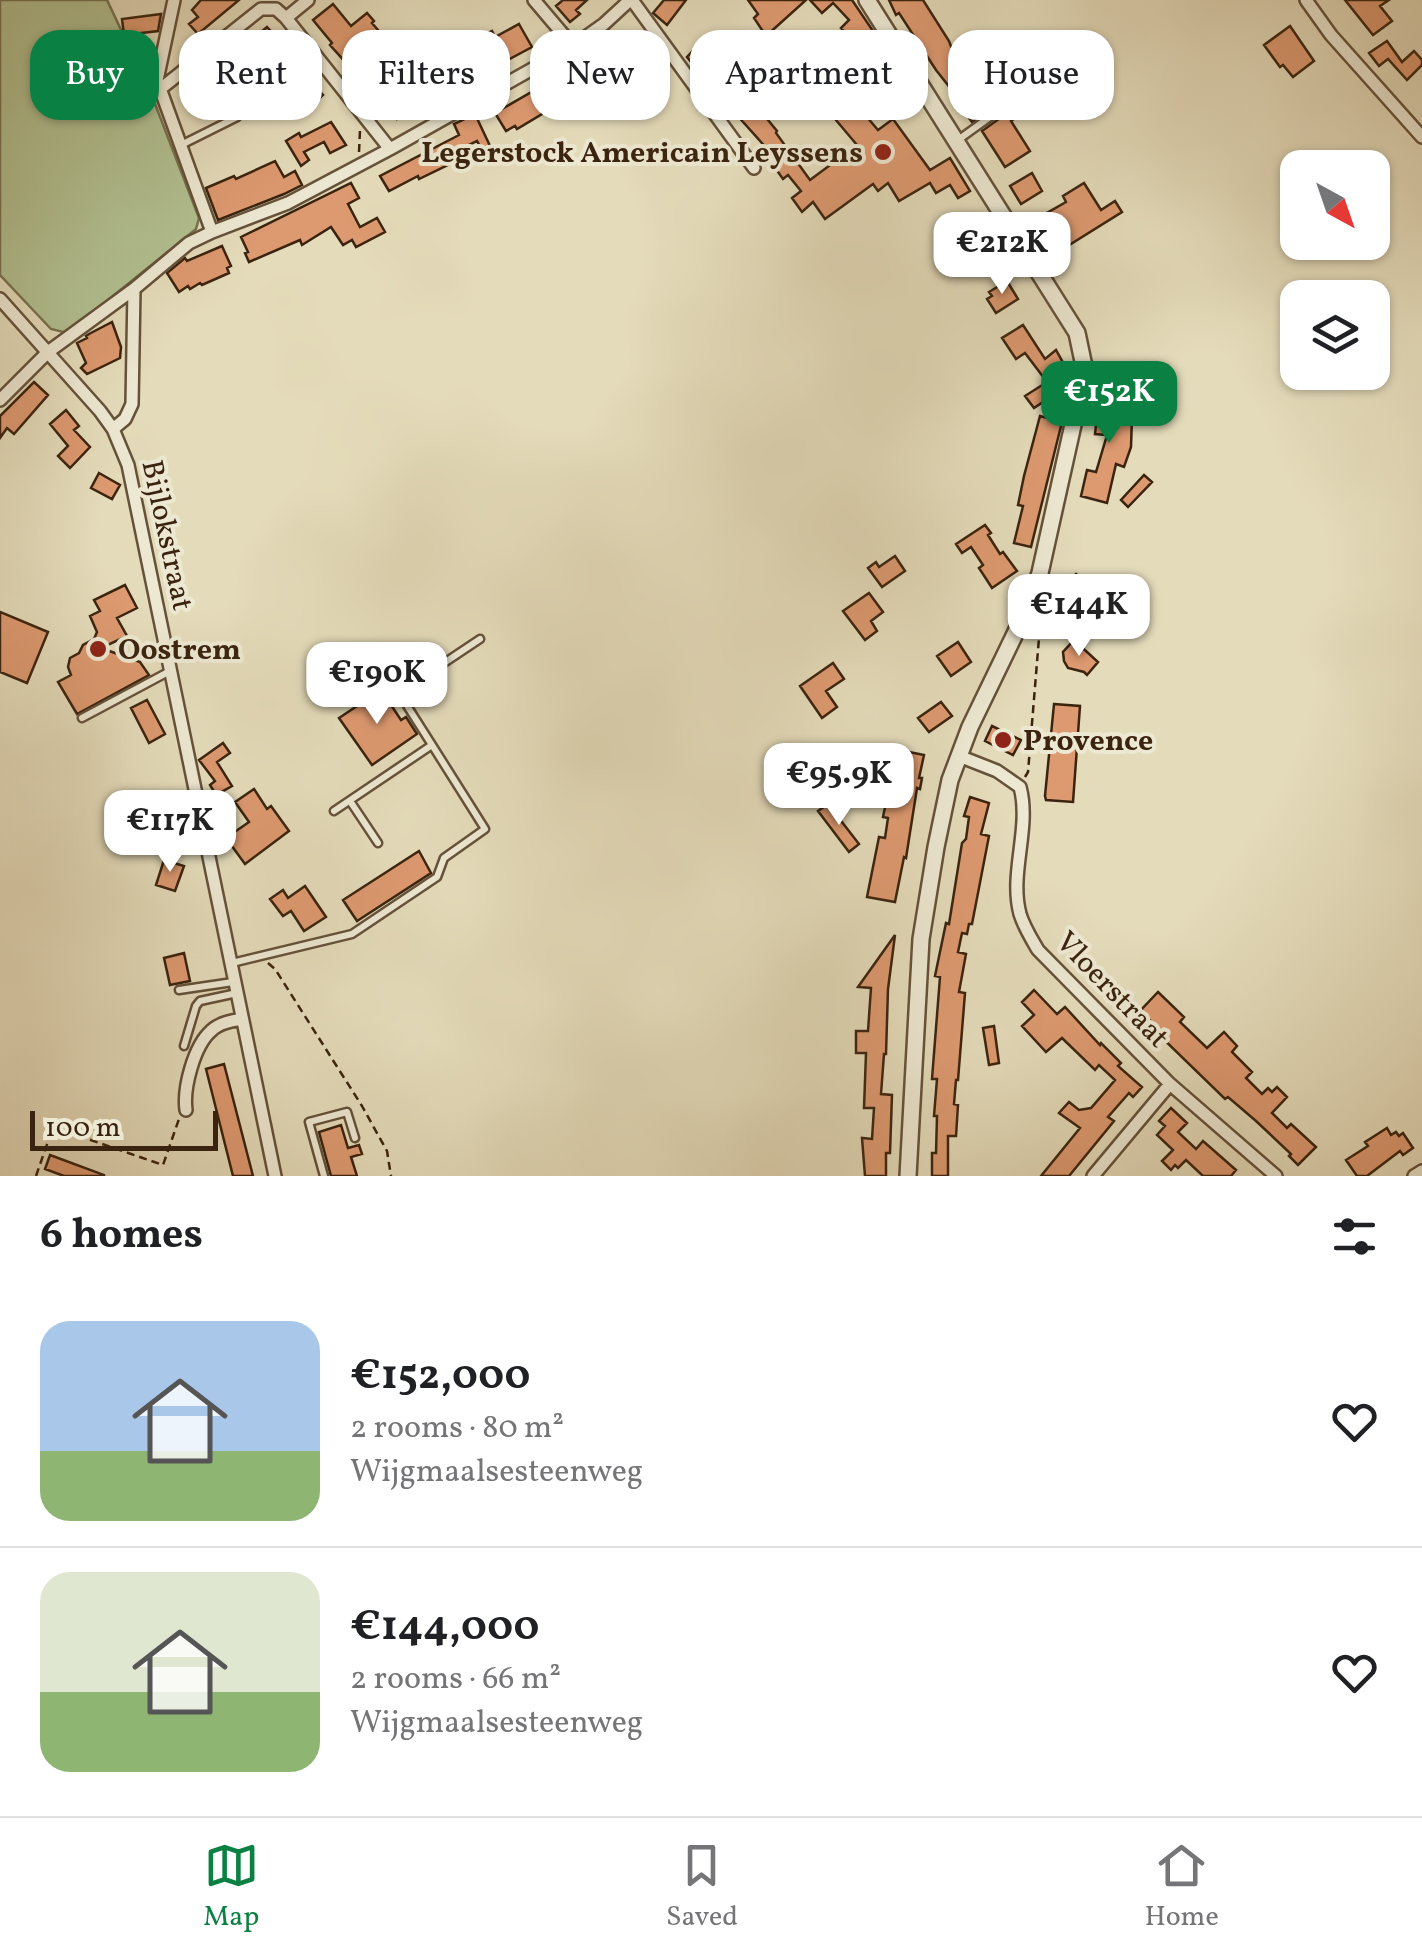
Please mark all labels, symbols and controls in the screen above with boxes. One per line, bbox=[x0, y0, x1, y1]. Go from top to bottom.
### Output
chip: Buy bbox=[30, 30, 159, 120]
chip: Rent bbox=[179, 30, 322, 120]
chip: Filters bbox=[342, 30, 510, 120]
chip: New bbox=[530, 30, 670, 120]
chip: Apartment bbox=[690, 30, 928, 120]
chip: House bbox=[948, 30, 1114, 120]
place label: Legerstock Americain Leyssens bbox=[421, 133, 863, 175]
marker: Legerstock Americain Leyssens bbox=[872, 141, 894, 163]
north arrow bbox=[1280, 150, 1390, 260]
map controls bbox=[1280, 150, 1390, 390]
pin: €212K bbox=[932, 212, 1072, 297]
text: €212K bbox=[956, 222, 1048, 266]
button: layers bbox=[1280, 280, 1390, 390]
pin: €152K bbox=[1039, 361, 1179, 446]
text: €152K bbox=[1063, 371, 1155, 415]
street label: Bijlokstraat bbox=[130, 456, 202, 615]
pin: €144K bbox=[1009, 574, 1149, 659]
text: €144K bbox=[1030, 584, 1128, 628]
place label: Oostrem bbox=[118, 630, 241, 672]
marker: Oostrem bbox=[87, 638, 109, 660]
pin: €190K bbox=[307, 642, 447, 727]
text: €190K bbox=[328, 652, 426, 696]
place label: Provence bbox=[1023, 721, 1153, 763]
marker: Provence bbox=[992, 729, 1014, 751]
pin: €95.9K bbox=[758, 743, 920, 828]
text: €95.9K bbox=[786, 753, 892, 797]
pin: €117K bbox=[100, 790, 240, 875]
text: €117K bbox=[126, 800, 214, 844]
street label: Vloerstraat bbox=[1045, 923, 1178, 1058]
scale bar bbox=[30, 1106, 218, 1150]
text: 100 m bbox=[45, 1109, 120, 1148]
text: 6 homes bbox=[40, 1207, 203, 1266]
icon: filters bbox=[1327, 1209, 1382, 1264]
text: €152,000 bbox=[350, 1348, 530, 1407]
icon: home bbox=[120, 1361, 240, 1481]
icon: heart bbox=[1327, 1394, 1382, 1449]
text: 2 rooms · 80 m² bbox=[350, 1407, 564, 1451]
text: Wijgmaalsesteenweg bbox=[350, 1451, 643, 1495]
text: €144,000 bbox=[350, 1599, 539, 1658]
icon: home bbox=[120, 1612, 240, 1732]
icon: heart bbox=[1327, 1645, 1382, 1700]
text: 2 rooms · 66 m² bbox=[350, 1658, 561, 1702]
text: Wijgmaalsesteenweg bbox=[350, 1702, 643, 1746]
tab: Map bbox=[203, 1838, 259, 1937]
tab: Saved bbox=[666, 1838, 738, 1937]
tab: Home bbox=[1145, 1838, 1219, 1937]

